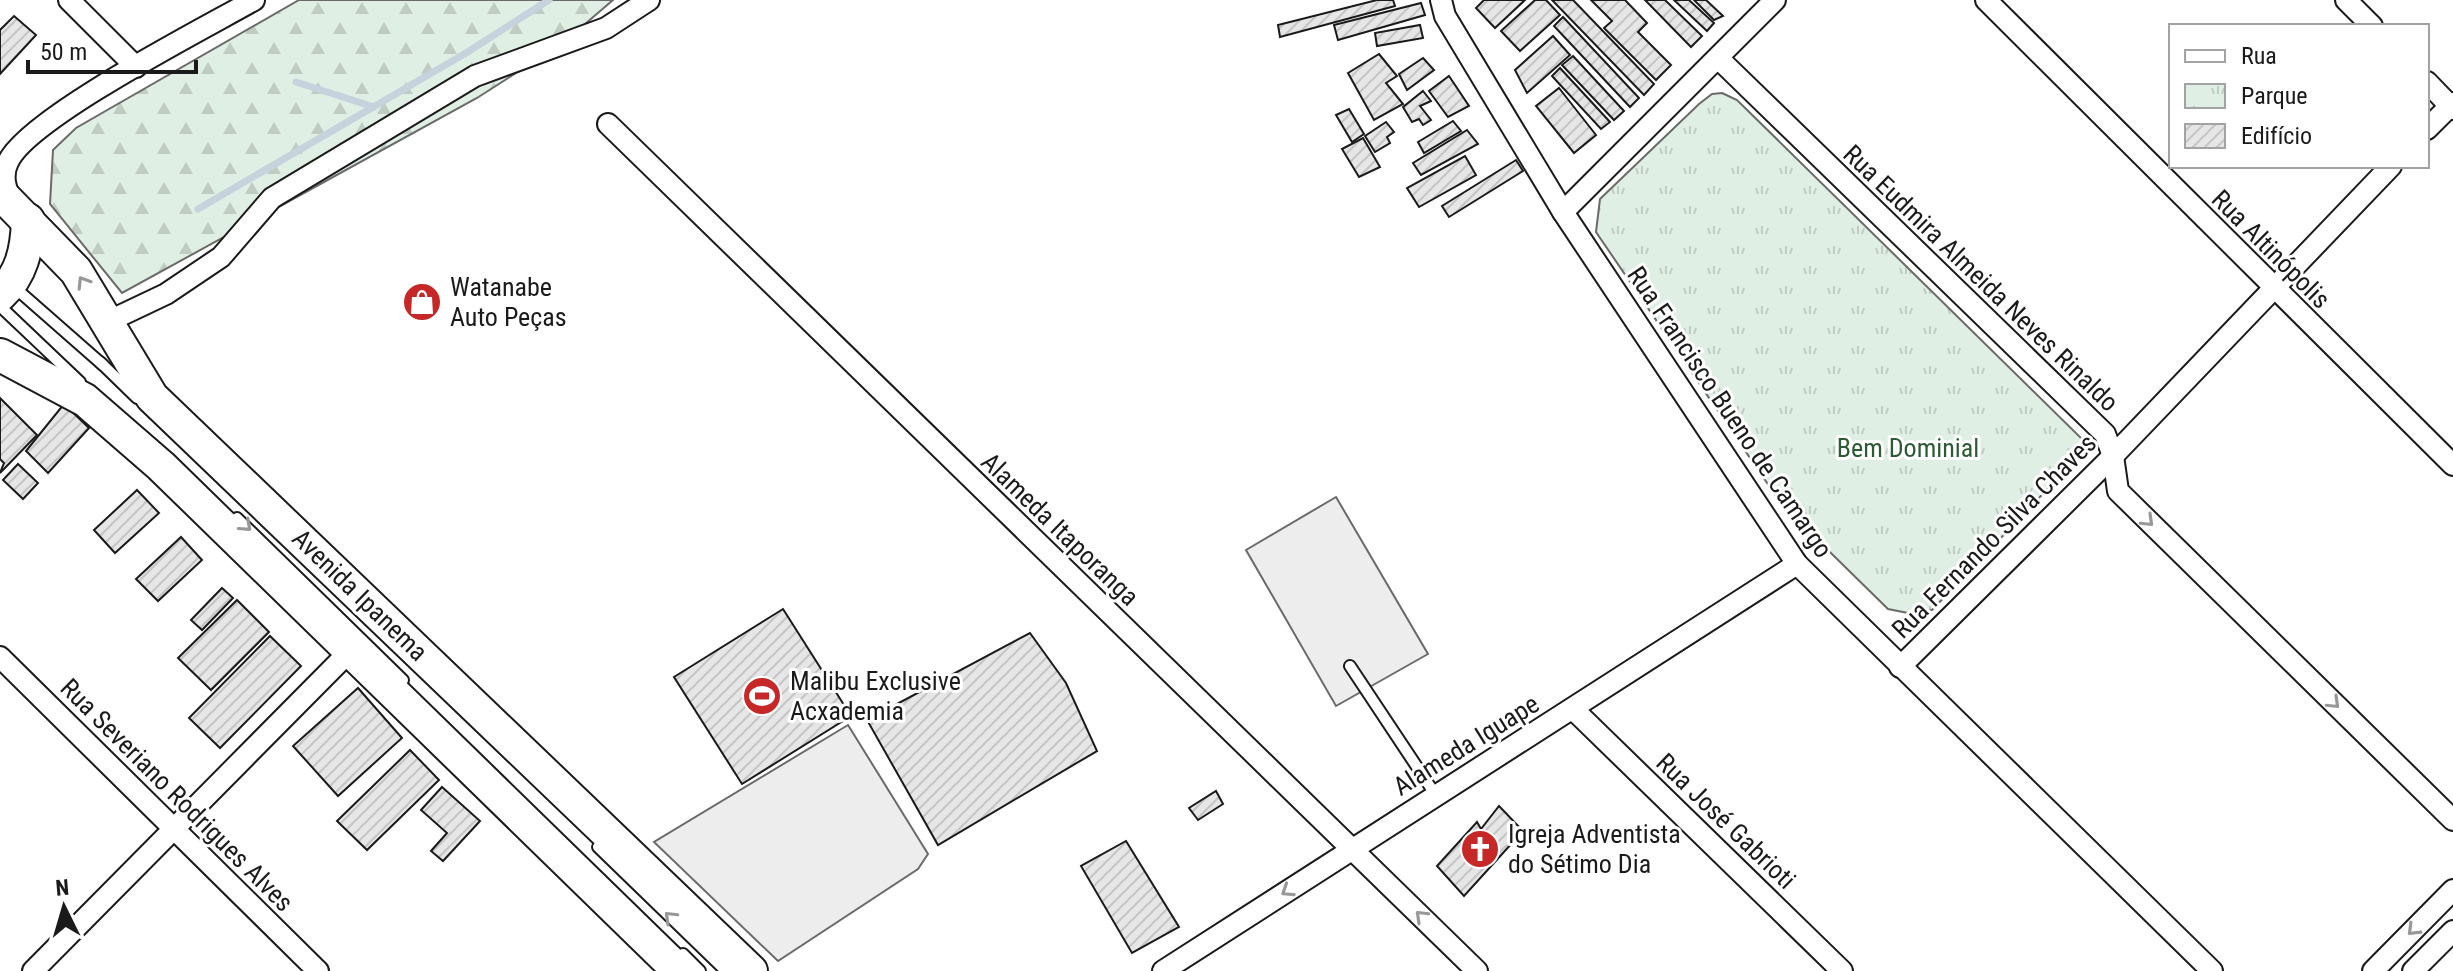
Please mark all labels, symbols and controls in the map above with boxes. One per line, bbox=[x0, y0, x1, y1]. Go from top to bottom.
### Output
scale bar bbox=[28, 24, 196, 74]
legend bbox=[2169, 24, 2429, 168]
text: 50 m bbox=[40, 38, 87, 66]
text: Rua bbox=[2241, 42, 2277, 70]
text: Parque bbox=[2241, 82, 2308, 110]
text: Edifício bbox=[2241, 122, 2312, 150]
street label: Rua Eudmira Almeida Neves Rinaldo bbox=[1837, 139, 2125, 417]
street label: Rua Altinópolis bbox=[2206, 184, 2336, 314]
street label: Rua Francisco Bueno de Camargo bbox=[1621, 261, 1839, 563]
place label: Watanabe Auto Peças bbox=[450, 272, 567, 332]
one-way arrow bbox=[77, 276, 92, 291]
shop icon: Watanabe Auto Peças bbox=[401, 281, 443, 323]
street label: Rua Fernando Silva Chaves bbox=[1886, 428, 2102, 644]
park label: Bem Dominial bbox=[1837, 433, 1979, 463]
street label: Alameda Itaporanga bbox=[975, 446, 1145, 612]
one-way arrow bbox=[2139, 512, 2153, 526]
one-way arrow bbox=[236, 517, 251, 531]
street label: Avenida Ipanema bbox=[286, 523, 434, 667]
place label: Malibu Exclusive Acxademia bbox=[790, 666, 961, 726]
street label: Rua Severiano Rodrigues Alves bbox=[55, 673, 299, 917]
sports icon: Malibu Exclusive Acxademia bbox=[741, 675, 783, 717]
street label: Alameda Iguape bbox=[1388, 688, 1544, 802]
one-way arrow bbox=[2325, 694, 2339, 708]
street label: Rua José Gabrioti bbox=[1650, 747, 1802, 895]
place label: Igreja Adventista do Sétimo Dia bbox=[1508, 819, 1681, 879]
church icon: Igreja Adventista do Sétimo Dia bbox=[1459, 828, 1501, 870]
north arrow bbox=[24, 867, 104, 947]
text: N bbox=[54, 875, 70, 901]
one-way arrow bbox=[1281, 882, 1296, 897]
one-way arrow bbox=[665, 911, 679, 926]
one-way arrow bbox=[1416, 911, 1430, 926]
one-way arrow bbox=[2408, 921, 2422, 935]

